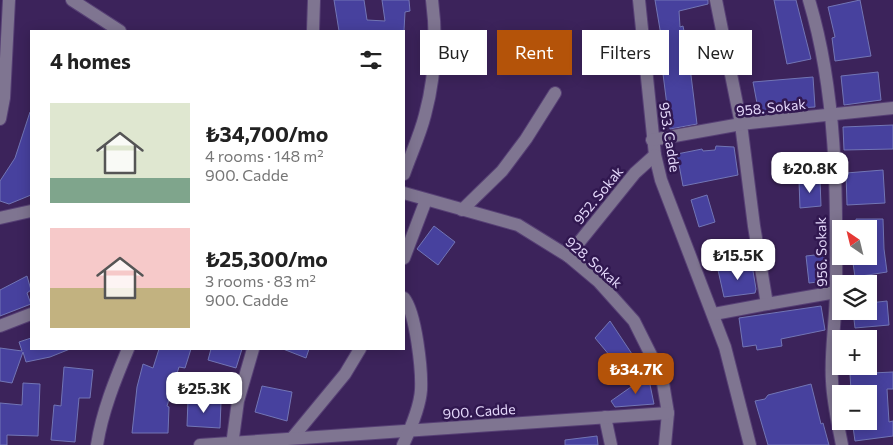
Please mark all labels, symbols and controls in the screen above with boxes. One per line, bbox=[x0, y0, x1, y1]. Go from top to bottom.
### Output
chip: Buy bbox=[420, 30, 487, 75]
chip: Rent bbox=[497, 30, 572, 75]
chip: Filters bbox=[582, 30, 669, 75]
chip: New bbox=[679, 30, 752, 75]
icon: filters bbox=[357, 46, 385, 74]
text: 4 homes bbox=[50, 48, 131, 73]
street label: 958. Sokak bbox=[735, 95, 807, 119]
street label: 953. Cadde bbox=[656, 101, 684, 173]
text: ₺34,700/mo bbox=[205, 121, 328, 146]
icon: home bbox=[90, 123, 150, 183]
text: 4 rooms · 148 m² bbox=[205, 146, 324, 165]
pin: ₺20.8K bbox=[769, 152, 851, 194]
text: ₺20.8K bbox=[782, 158, 838, 177]
street label: 952. Sokak bbox=[570, 162, 627, 227]
text: 900. Cadde bbox=[205, 165, 288, 184]
street label: 956. Sokak bbox=[812, 217, 830, 287]
north arrow bbox=[832, 220, 878, 265]
map controls bbox=[832, 220, 877, 430]
street label: 928. Sokak bbox=[562, 233, 626, 291]
pin: ₺15.5K bbox=[697, 238, 779, 281]
text: ₺15.5K bbox=[712, 245, 764, 264]
text: ₺25,300/mo bbox=[205, 246, 328, 271]
icon: home bbox=[90, 248, 150, 308]
text: 3 rooms · 83 m² bbox=[205, 271, 316, 290]
button: layers bbox=[832, 275, 877, 320]
text: 900. Cadde bbox=[205, 290, 288, 309]
button: + bbox=[832, 330, 877, 375]
pin: ₺34.7K bbox=[595, 352, 677, 395]
text: ₺34.7K bbox=[609, 359, 663, 378]
pin: ₺25.3K bbox=[163, 372, 245, 414]
text: ₺25.3K bbox=[177, 378, 231, 397]
button: − bbox=[832, 385, 877, 430]
street label: 900. Cadde bbox=[442, 400, 516, 422]

